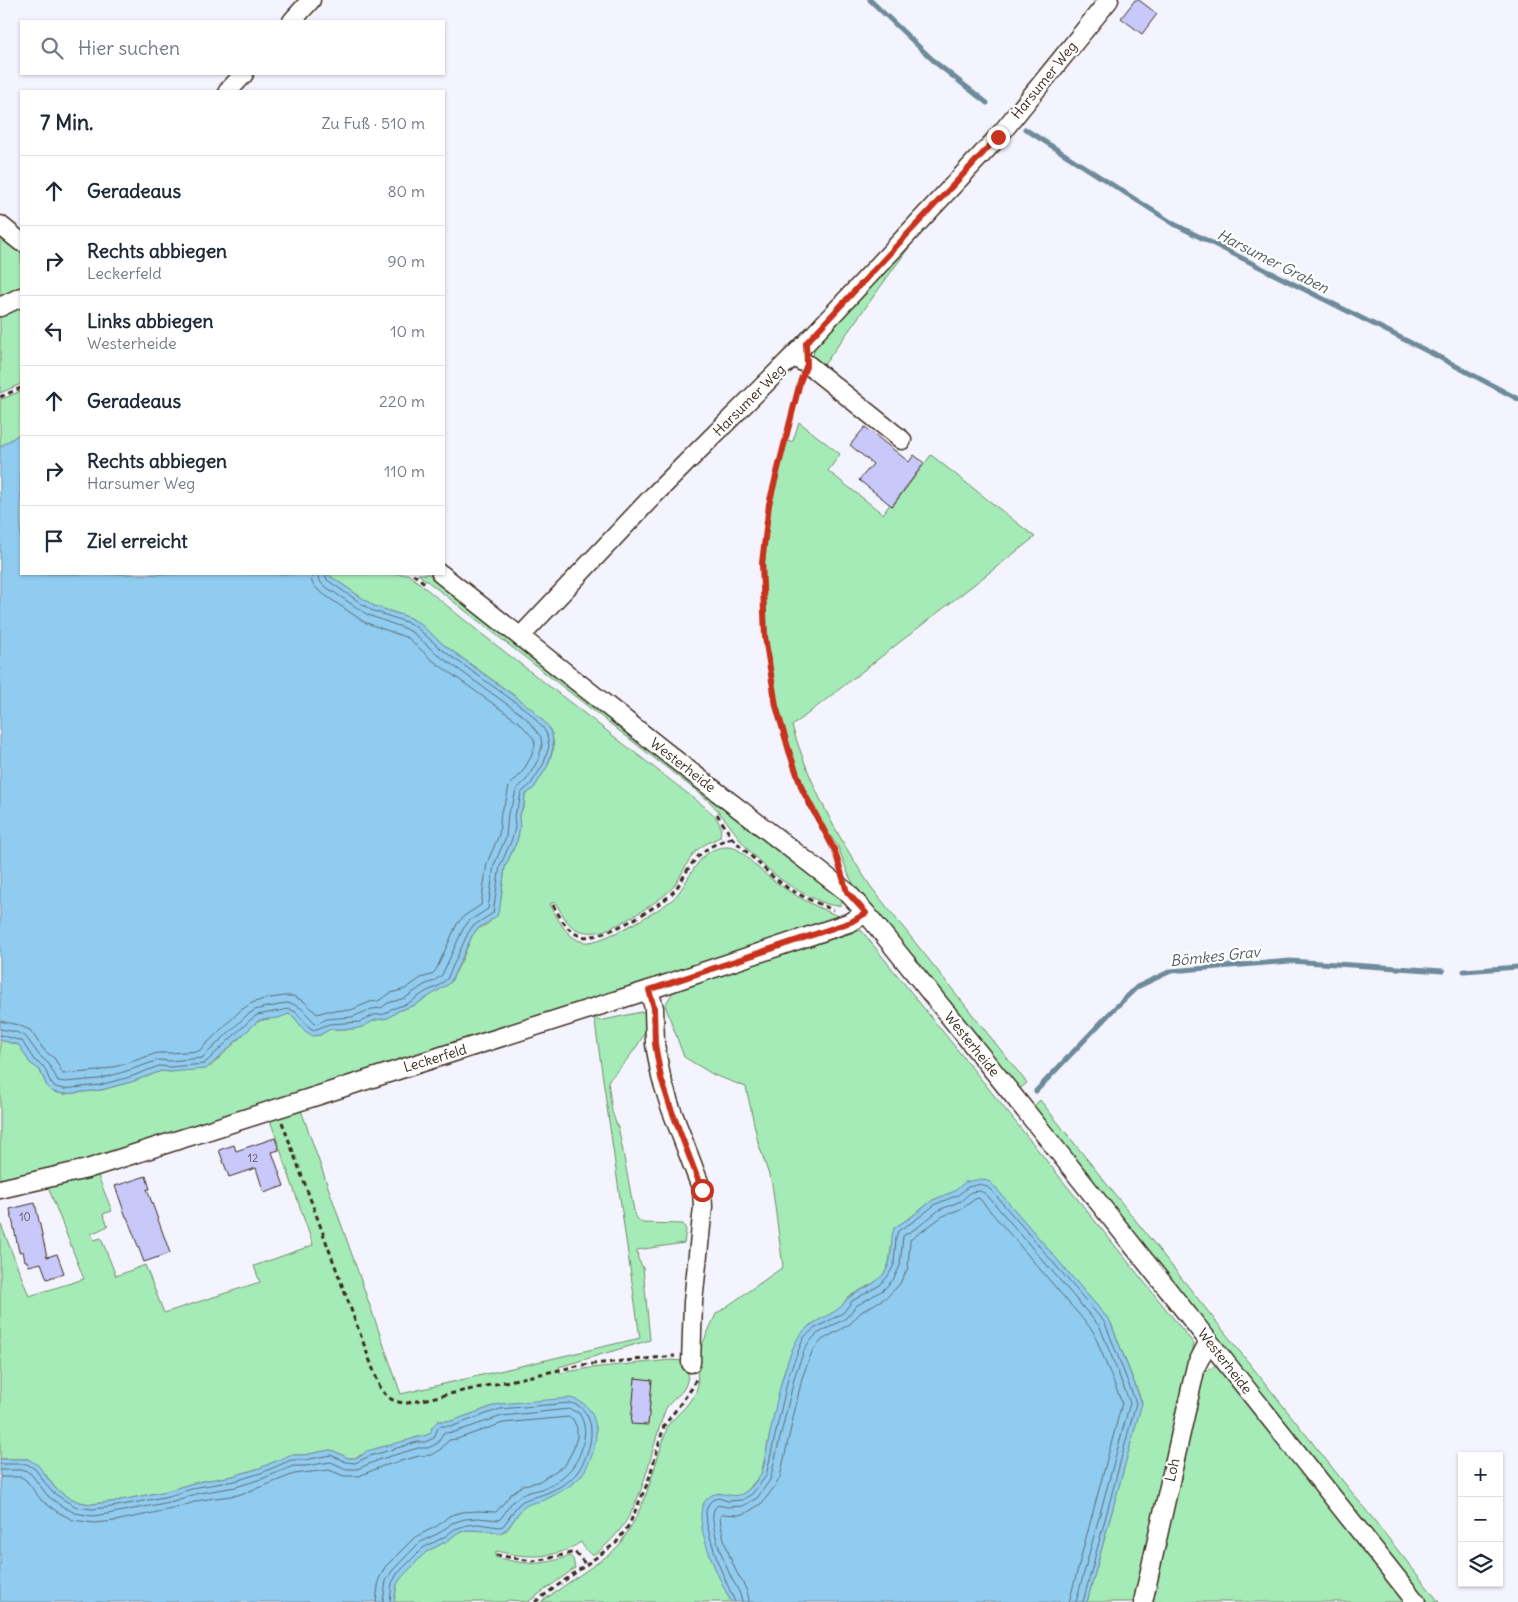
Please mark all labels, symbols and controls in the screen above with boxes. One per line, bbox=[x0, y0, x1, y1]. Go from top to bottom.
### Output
search box bbox=[20, 20, 445, 75]
icon: search bbox=[38, 34, 66, 62]
text: Hier suchen bbox=[78, 36, 180, 60]
street label: Harsumer Weg bbox=[1007, 38, 1081, 122]
text: 7 Min. bbox=[40, 109, 93, 136]
text: Zu Fuß · 510 m bbox=[322, 113, 425, 133]
route end bbox=[987, 126, 1010, 149]
icon: ahead bbox=[40, 177, 68, 205]
text: Geradeaus bbox=[87, 179, 181, 203]
text: 80 m bbox=[387, 181, 425, 201]
water label: Harsumer Graben bbox=[1214, 225, 1332, 297]
text: Rechts abbiegen bbox=[87, 239, 227, 263]
icon: right bbox=[40, 247, 68, 275]
text: 90 m bbox=[387, 251, 425, 271]
text: Leckerfeld bbox=[87, 263, 162, 283]
text: Links abbiegen bbox=[87, 309, 214, 333]
icon: left bbox=[40, 317, 68, 345]
text: 10 m bbox=[390, 321, 425, 341]
text: Westerheide bbox=[87, 333, 177, 353]
street label: Harsumer Weg bbox=[709, 360, 789, 440]
icon: ahead bbox=[40, 387, 68, 415]
text: Geradeaus bbox=[87, 389, 181, 413]
text: 220 m bbox=[379, 391, 425, 411]
text: Rechts abbiegen bbox=[87, 449, 227, 473]
icon: right bbox=[40, 457, 68, 485]
text: 110 m bbox=[384, 461, 425, 481]
text: Harsumer Weg bbox=[87, 473, 195, 493]
icon: arrive bbox=[40, 527, 68, 555]
text: Ziel erreicht bbox=[87, 529, 188, 553]
street label: Westerheide bbox=[647, 734, 719, 796]
water label: Bömkes Grav bbox=[1169, 942, 1262, 970]
street label: Westerheide bbox=[940, 1008, 1004, 1080]
street label: Leckerfeld bbox=[401, 1040, 469, 1076]
house number: 12 bbox=[248, 1151, 258, 1165]
route start bbox=[691, 1179, 714, 1202]
house number: 10 bbox=[19, 1210, 31, 1224]
street label: Westerheide bbox=[1194, 1325, 1256, 1397]
map controls bbox=[1458, 1452, 1503, 1587]
button: + bbox=[1458, 1452, 1503, 1497]
street label: Loh bbox=[1161, 1457, 1183, 1483]
button: − bbox=[1458, 1497, 1503, 1542]
button: layers bbox=[1458, 1542, 1503, 1587]

